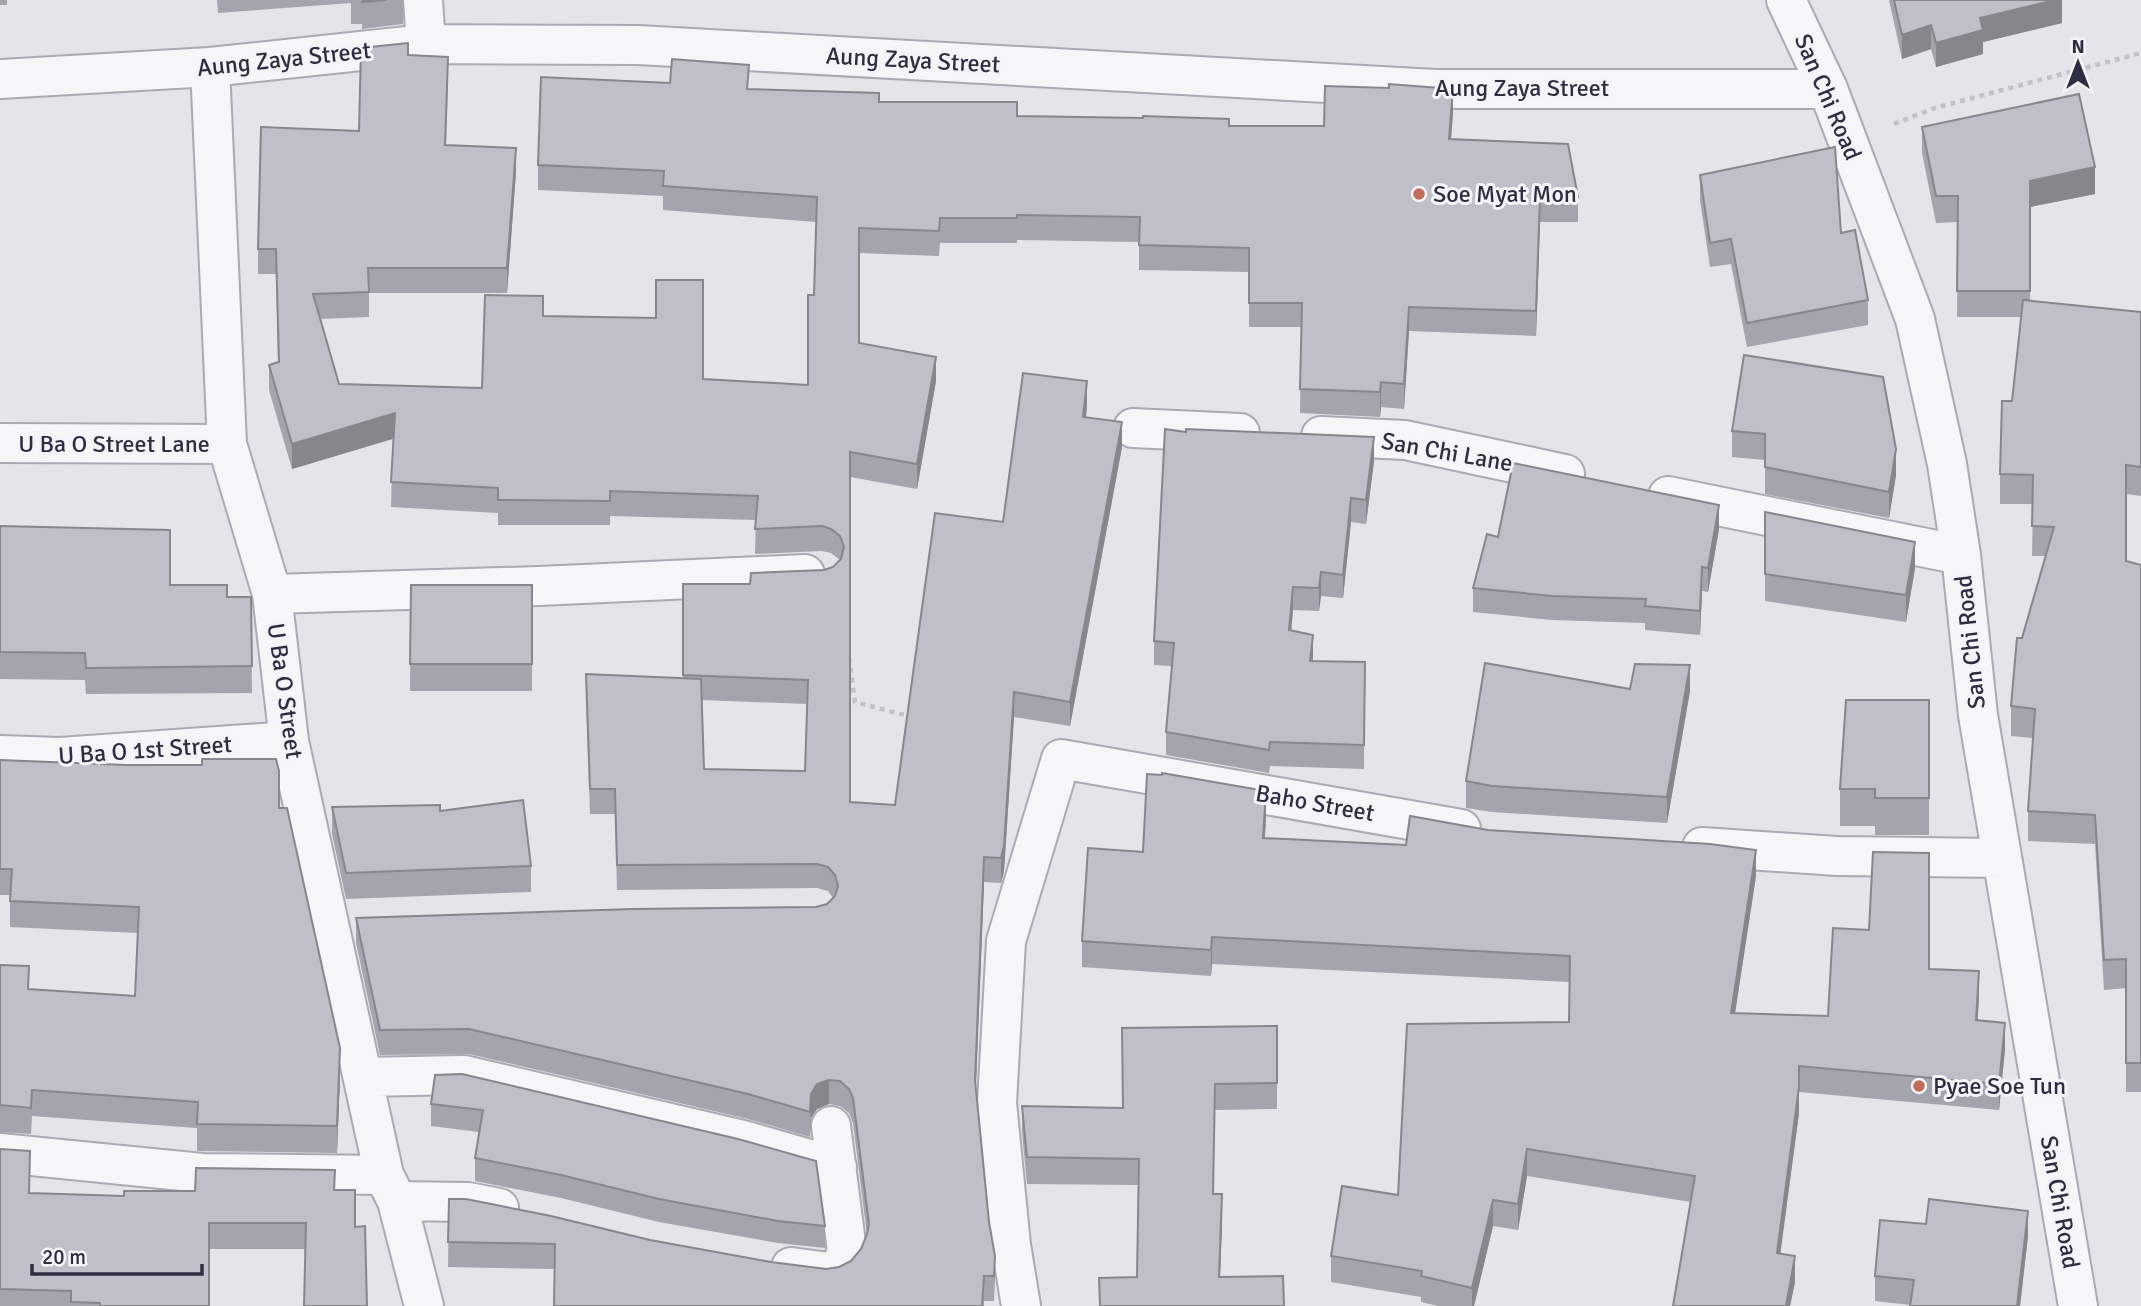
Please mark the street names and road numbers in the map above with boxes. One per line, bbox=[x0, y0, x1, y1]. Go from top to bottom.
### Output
street label: San Chi Road bbox=[1788, 29, 1868, 165]
street label: Aung Zaya Street bbox=[196, 35, 372, 83]
street label: Aung Zaya Street bbox=[825, 40, 1001, 80]
street label: Aung Zaya Street bbox=[1435, 73, 1609, 103]
street label: San Chi Lane bbox=[1379, 426, 1515, 478]
street label: U Ba O Street Lane bbox=[18, 429, 210, 459]
street label: San Chi Road bbox=[1948, 574, 1992, 710]
street label: U Ba O Street bbox=[261, 621, 309, 761]
street label: U Ba O 1st Street bbox=[57, 729, 233, 771]
street label: Baho Street bbox=[1253, 778, 1377, 828]
street label: San Chi Road bbox=[2034, 1133, 2086, 1271]

